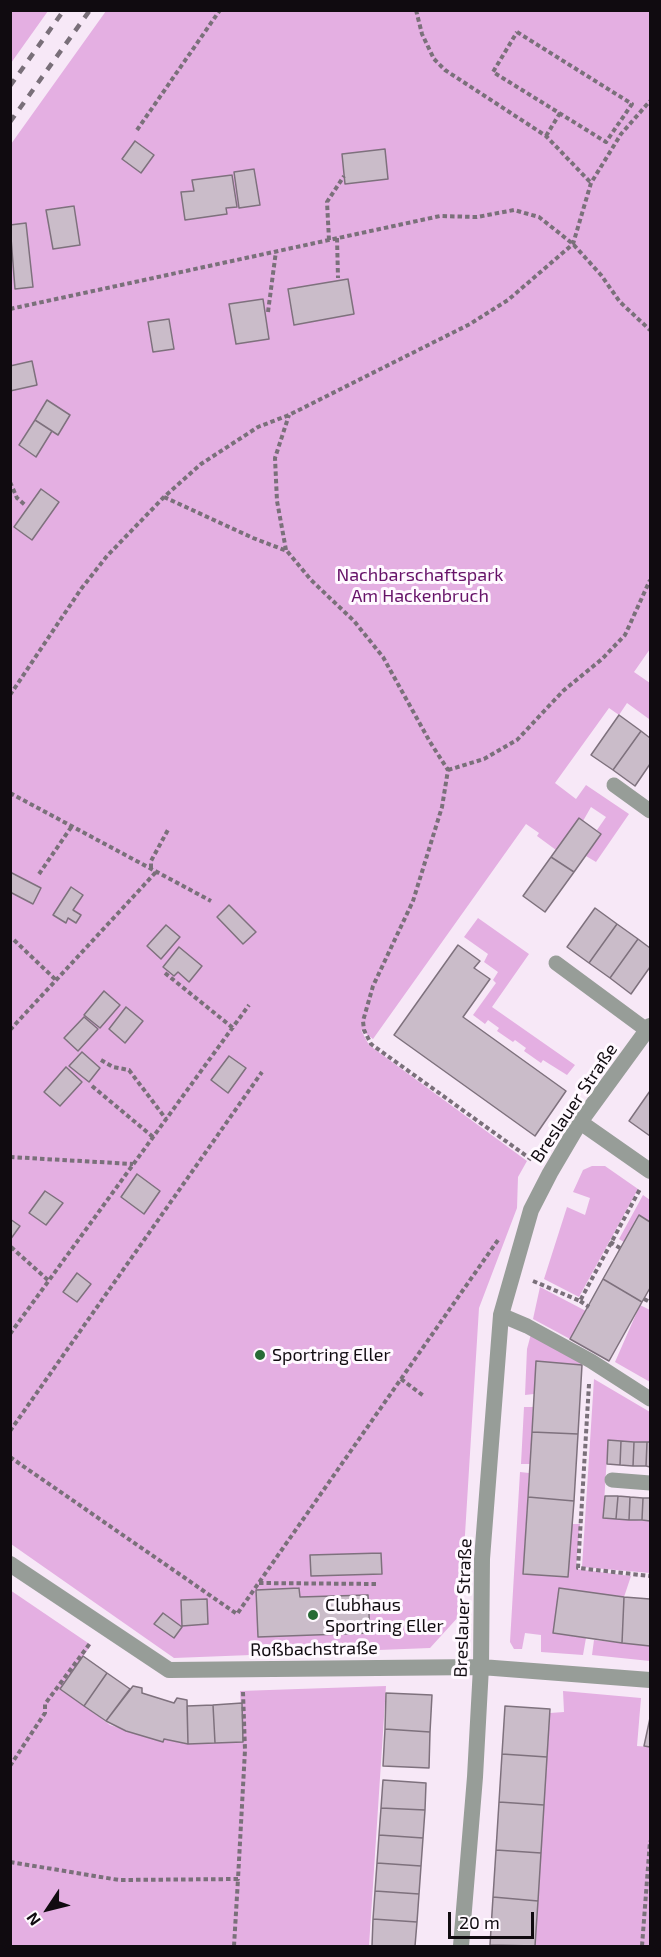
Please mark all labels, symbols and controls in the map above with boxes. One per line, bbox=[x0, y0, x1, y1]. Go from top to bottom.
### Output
park label: Nachbarschaftspark Am Hackenbruch bbox=[336, 564, 504, 606]
street label: Breslauer Straße bbox=[526, 1039, 622, 1167]
place label: Sportring Eller bbox=[272, 1344, 391, 1366]
marker: Sportring Eller bbox=[253, 1348, 267, 1362]
street label: Breslauer Straße bbox=[450, 1538, 476, 1678]
place label: Clubhaus Sportring Eller bbox=[325, 1594, 444, 1636]
marker: Clubhaus Sportring Eller bbox=[306, 1608, 320, 1622]
street label: Roßbachstraße bbox=[250, 1637, 378, 1661]
north arrow bbox=[18, 1879, 78, 1939]
scale bar bbox=[451, 1900, 536, 1938]
text: N bbox=[22, 1909, 44, 1930]
text: 20 m bbox=[459, 1911, 500, 1933]

